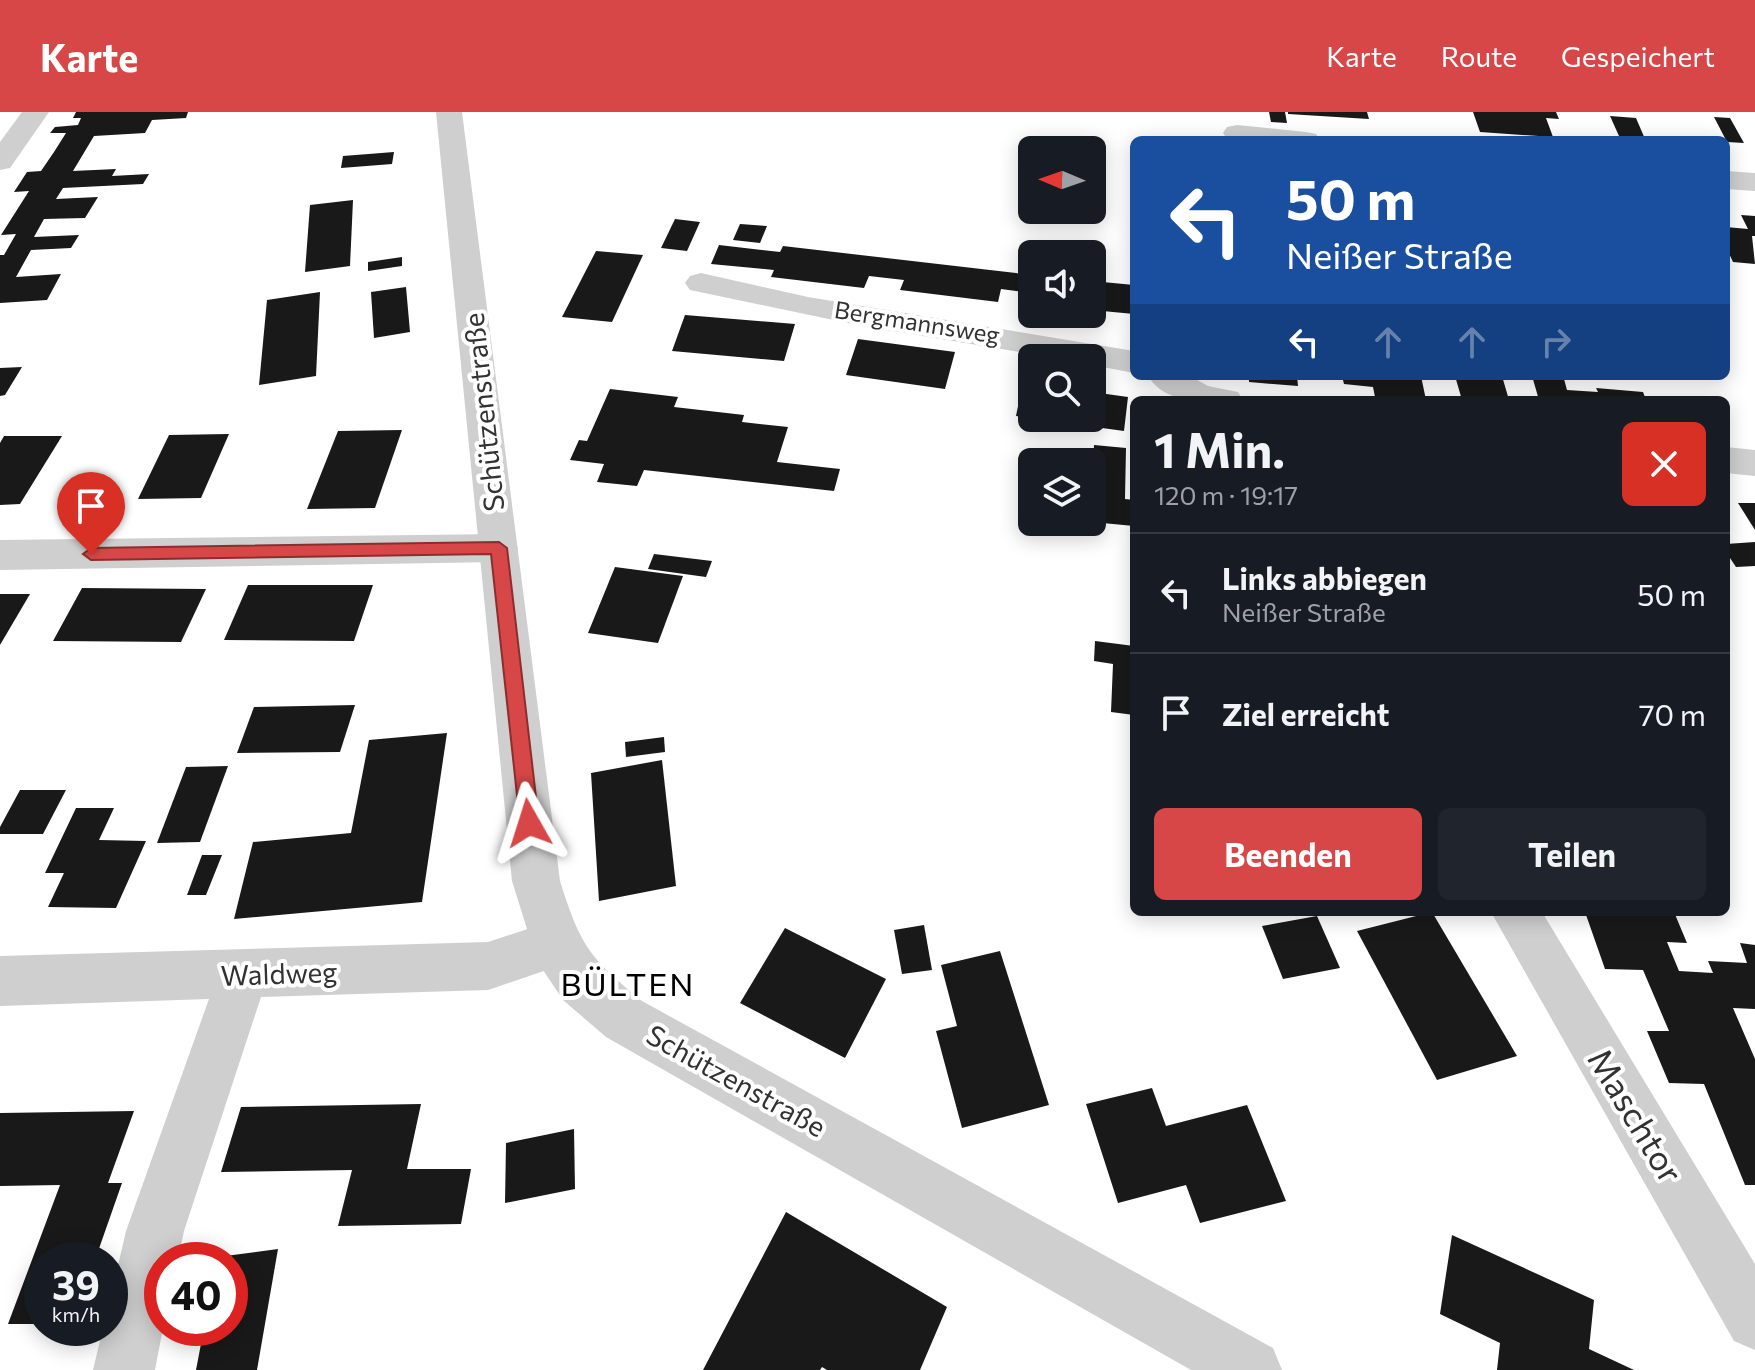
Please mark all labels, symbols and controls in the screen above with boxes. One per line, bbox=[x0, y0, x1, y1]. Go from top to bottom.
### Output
text: Karte bbox=[40, 33, 138, 80]
text: Karte bbox=[1326, 39, 1397, 73]
text: Route bbox=[1441, 39, 1517, 73]
text: Gespeichert bbox=[1561, 39, 1715, 73]
north arrow bbox=[1018, 136, 1106, 224]
map controls bbox=[1018, 136, 1106, 536]
text: 50 m bbox=[1286, 163, 1415, 232]
icon: left bbox=[1154, 168, 1258, 272]
text: Neißer Straße bbox=[1286, 232, 1513, 276]
button: sound bbox=[1018, 240, 1106, 328]
street label: Bergmannsweg bbox=[833, 294, 1002, 349]
street label: Schützenstraße bbox=[456, 311, 510, 513]
icon: left bbox=[1282, 320, 1326, 364]
icon: ahead bbox=[1366, 320, 1410, 364]
icon: ahead bbox=[1450, 320, 1494, 364]
icon: right bbox=[1534, 320, 1578, 364]
button: search bbox=[1018, 344, 1106, 432]
text: 1 Min. bbox=[1154, 419, 1285, 478]
button: close bbox=[1622, 422, 1706, 506]
button: layers bbox=[1018, 448, 1106, 536]
pin bbox=[57, 472, 125, 554]
text: 120 m · 19:17 bbox=[1154, 479, 1298, 510]
icon: arrive bbox=[69, 484, 113, 528]
text: Links abbiegen bbox=[1222, 559, 1427, 596]
icon: left bbox=[1154, 571, 1198, 615]
text: 50 m bbox=[1637, 575, 1706, 612]
text: Neißer Straße bbox=[1222, 596, 1386, 627]
icon: arrive bbox=[1154, 691, 1198, 735]
text: Ziel erreicht bbox=[1222, 695, 1390, 732]
text: 70 m bbox=[1639, 695, 1706, 732]
position arrow bbox=[487, 781, 571, 865]
button: Beenden bbox=[1154, 808, 1422, 900]
button: Teilen bbox=[1438, 808, 1706, 900]
street label: Waldweg bbox=[220, 954, 338, 992]
district label: BÜLTEN bbox=[561, 963, 695, 1003]
street label: Schützenstraße bbox=[641, 1017, 832, 1143]
street label: Maschtor bbox=[1580, 1040, 1693, 1190]
speed limit sign: 40 bbox=[144, 1242, 248, 1346]
text: 39 bbox=[52, 1259, 100, 1308]
text: km/h bbox=[52, 1302, 100, 1326]

